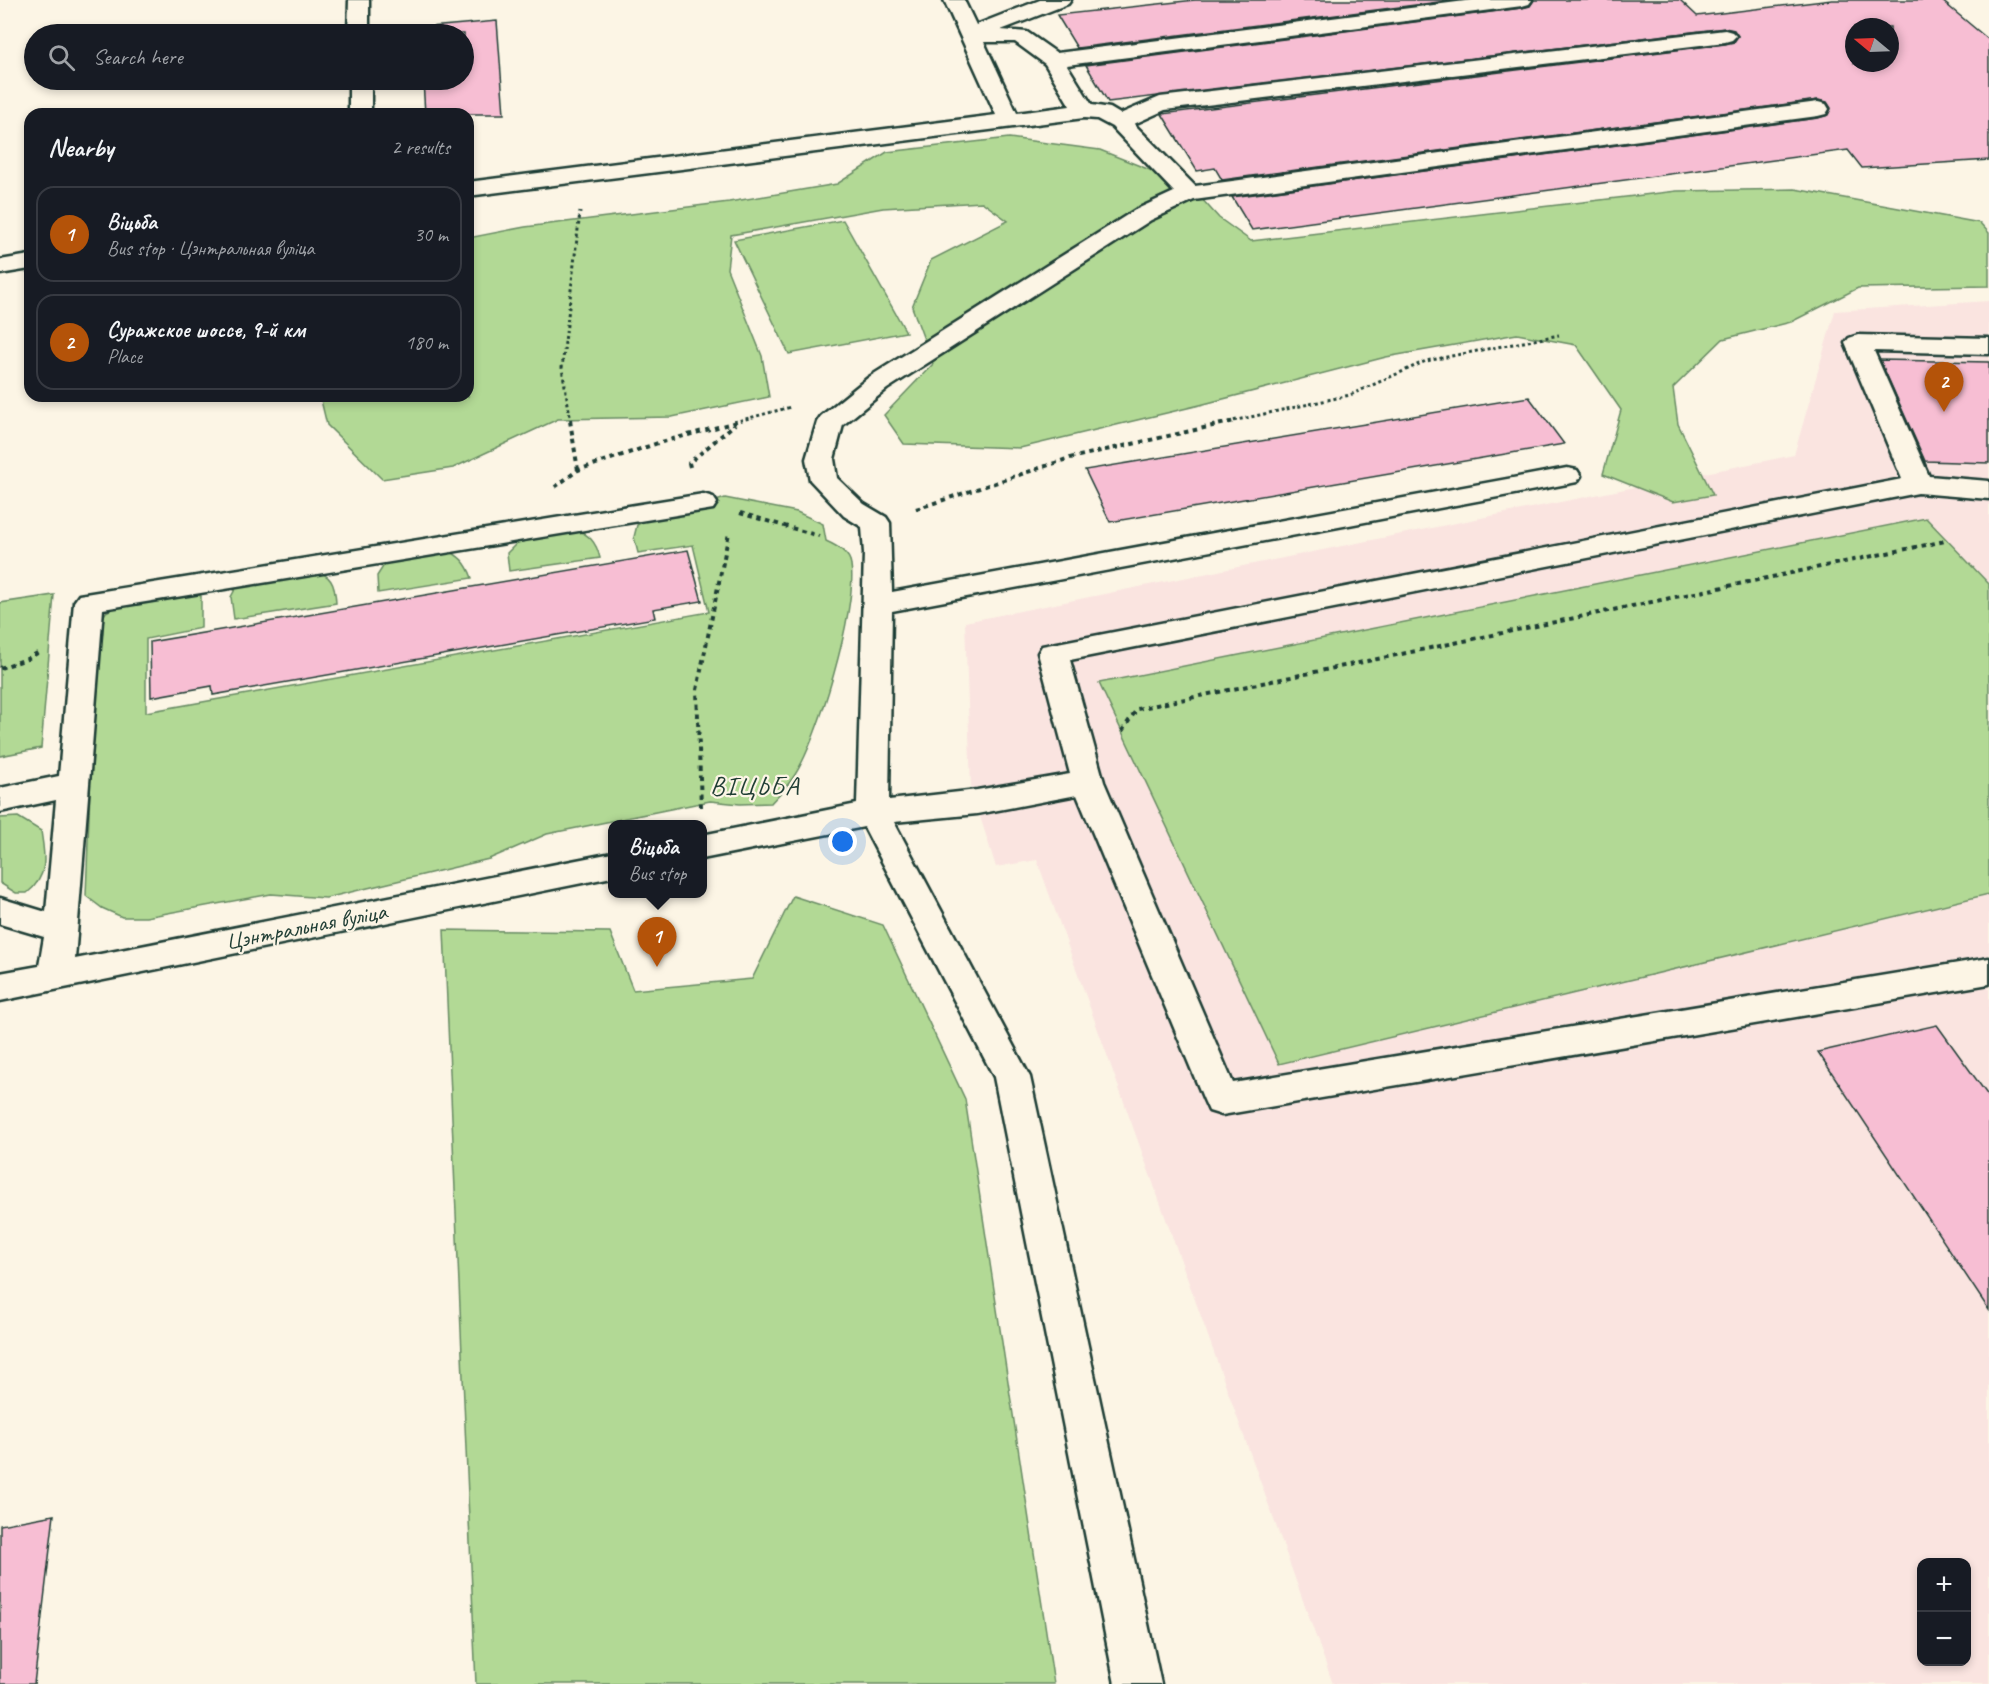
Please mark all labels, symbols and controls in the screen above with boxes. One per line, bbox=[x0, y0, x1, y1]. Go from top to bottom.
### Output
north arrow bbox=[1845, 18, 1899, 72]
search box bbox=[24, 24, 474, 90]
icon: search bbox=[45, 41, 78, 74]
text: Search here bbox=[93, 43, 183, 71]
text: Nearby bbox=[48, 131, 113, 164]
text: 2 results bbox=[391, 135, 450, 160]
text: Віцьба bbox=[107, 208, 157, 236]
text: 1 bbox=[65, 222, 74, 247]
text: 30 m bbox=[414, 222, 448, 247]
text: Bus stop · Цэнтральная вуліца bbox=[107, 236, 314, 261]
text: Суражское шоссе, 9-й км bbox=[107, 316, 305, 344]
text: 2 bbox=[65, 330, 74, 355]
text: 180 m bbox=[405, 330, 448, 355]
text: Place bbox=[107, 344, 142, 369]
pin: 2 bbox=[1924, 362, 1964, 412]
district label: ВІЦЬБА bbox=[710, 769, 800, 803]
popup bbox=[608, 820, 707, 898]
your location bbox=[828, 827, 857, 856]
text: Віцьба bbox=[629, 833, 679, 861]
text: Bus stop bbox=[629, 861, 686, 886]
street label: Цэнтральная вуліца bbox=[223, 895, 391, 956]
pin: 1 bbox=[638, 918, 676, 967]
map controls bbox=[1917, 1558, 1971, 1666]
button: + bbox=[1917, 1558, 1971, 1612]
button: − bbox=[1917, 1612, 1971, 1666]

